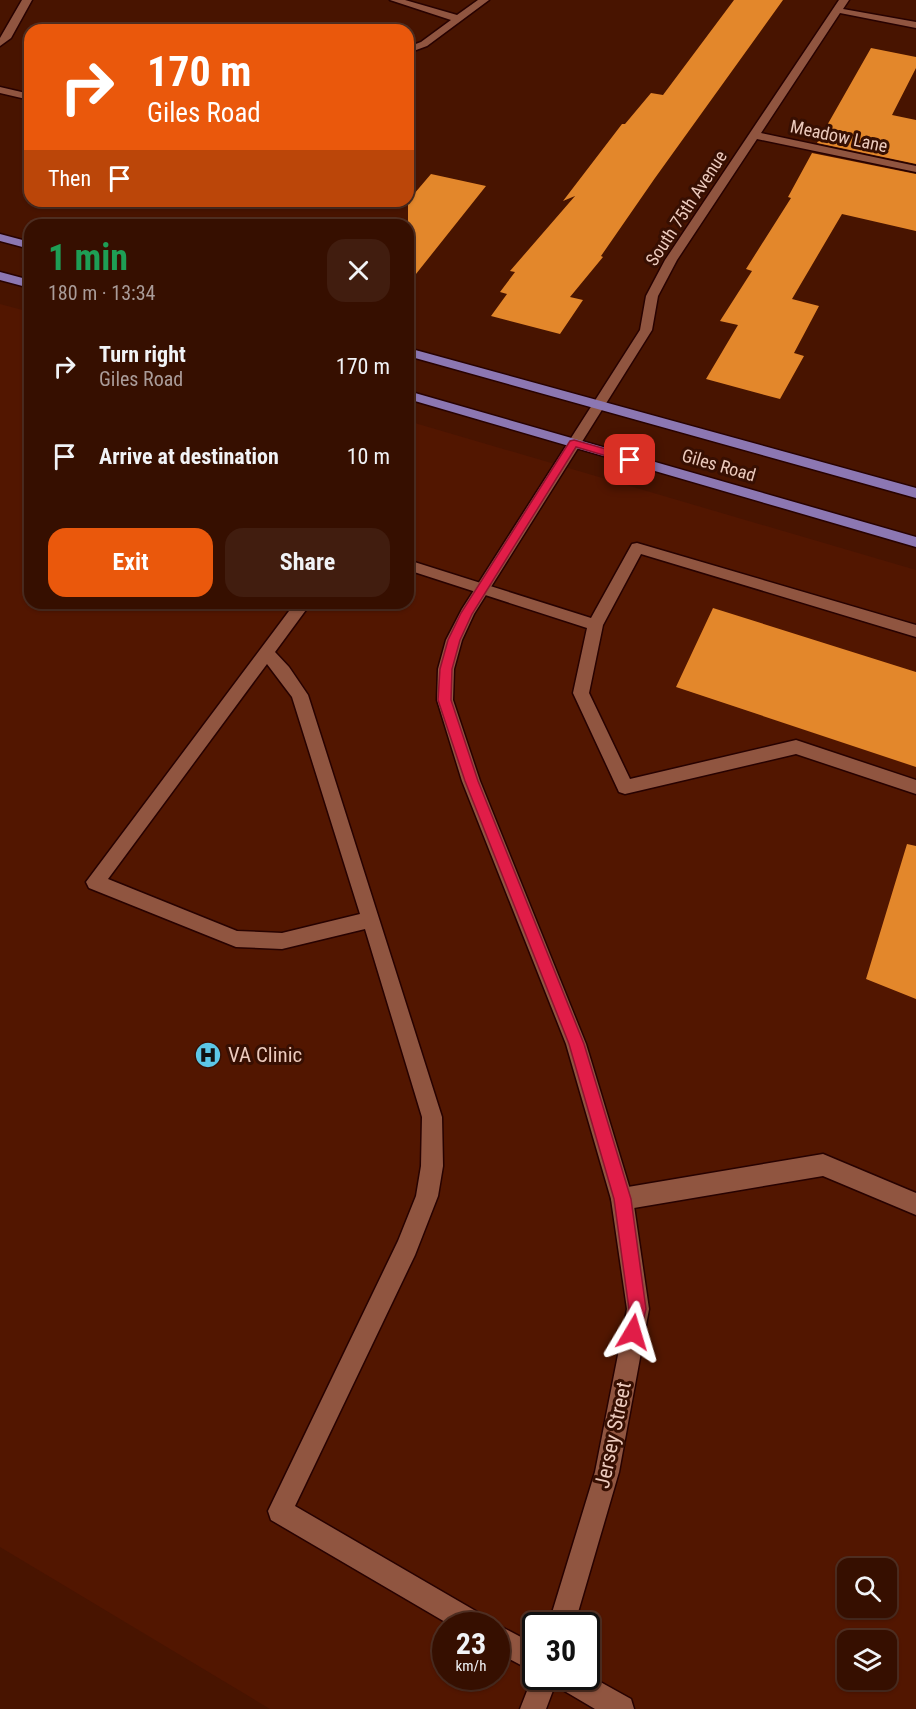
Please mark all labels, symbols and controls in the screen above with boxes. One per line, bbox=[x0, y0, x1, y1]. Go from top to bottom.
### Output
text: 170 m bbox=[147, 47, 252, 96]
icon: right bbox=[48, 48, 126, 126]
text: Giles Road bbox=[147, 97, 261, 129]
street label: Meadow Lane bbox=[788, 115, 890, 157]
street label: South 75th Avenue bbox=[641, 147, 731, 269]
icon: arrive bbox=[103, 162, 136, 195]
text: Then bbox=[48, 166, 91, 191]
text: 1 min bbox=[48, 237, 128, 279]
button: close bbox=[327, 239, 390, 302]
text: 180 m · 13:34 bbox=[48, 281, 155, 305]
text: Turn right bbox=[99, 342, 186, 367]
icon: right bbox=[48, 350, 81, 383]
text: 170 m bbox=[336, 354, 390, 379]
text: Giles Road bbox=[99, 367, 183, 391]
pin bbox=[604, 434, 655, 485]
icon: arrive bbox=[48, 440, 81, 473]
icon: arrive bbox=[613, 443, 646, 476]
text: Arrive at destination bbox=[99, 444, 279, 469]
text: 10 m bbox=[347, 444, 390, 469]
street label: Giles Road bbox=[680, 444, 758, 486]
button: Exit bbox=[48, 528, 213, 597]
button: Share bbox=[225, 528, 390, 597]
hospital icon: VA Clinic bbox=[193, 1040, 223, 1070]
place label: VA Clinic bbox=[228, 1043, 302, 1067]
position arrow bbox=[601, 1300, 665, 1364]
street label: Jersey Street bbox=[590, 1379, 636, 1491]
map controls bbox=[837, 1558, 897, 1690]
button: search bbox=[837, 1558, 897, 1618]
speed limit sign: 30 bbox=[522, 1612, 600, 1690]
text: 23 bbox=[456, 1626, 486, 1661]
button: layers bbox=[837, 1630, 897, 1690]
text: km/h bbox=[456, 1657, 486, 1675]

